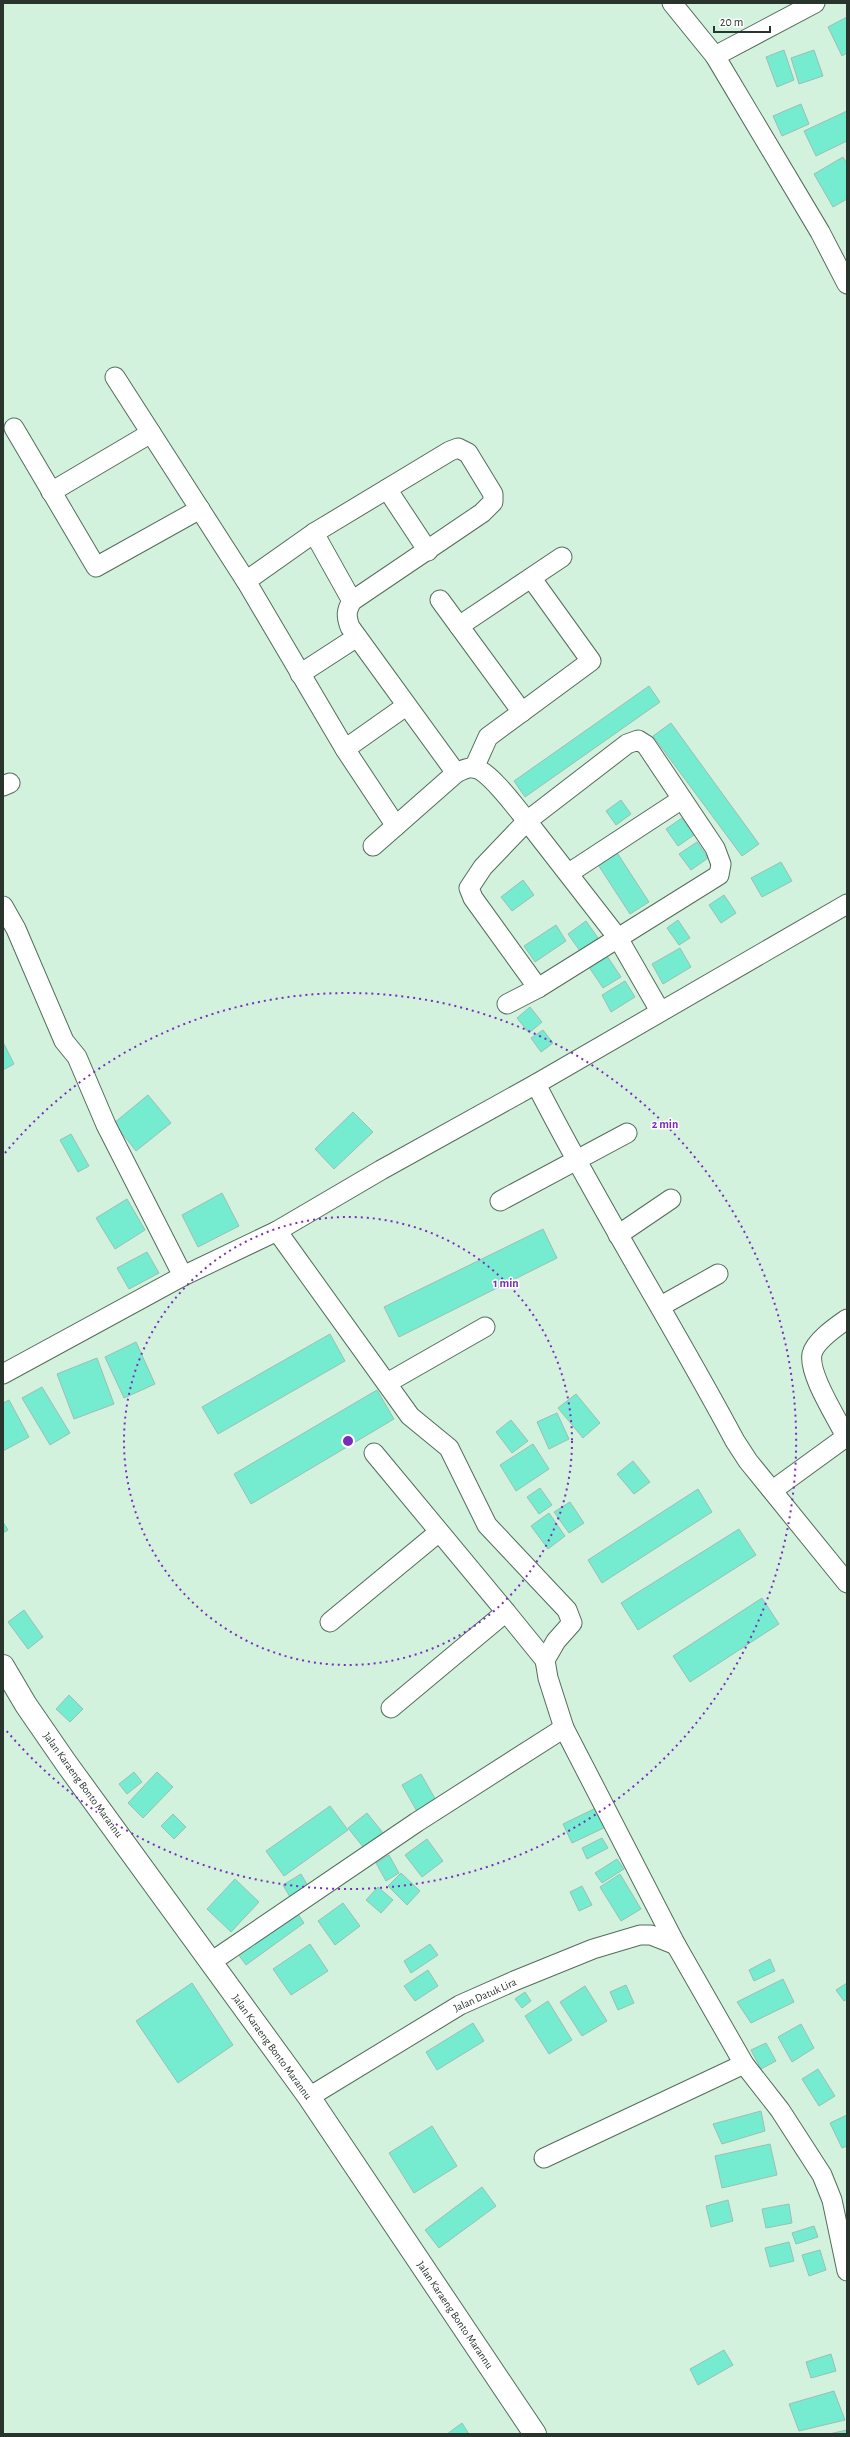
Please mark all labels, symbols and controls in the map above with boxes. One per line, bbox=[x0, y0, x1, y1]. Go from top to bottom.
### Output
scale bar bbox=[714, 8, 770, 34]
text: 20 m bbox=[720, 16, 743, 28]
text: 2 min bbox=[652, 1118, 678, 1130]
text: 1 min bbox=[493, 1277, 519, 1289]
centre of rings bbox=[341, 1434, 355, 1448]
street label: Jalan Karaeng Bonto Marannu bbox=[41, 1730, 125, 1840]
street label: Jalan Datuk Lira bbox=[452, 1976, 518, 2014]
street label: Jalan Karaeng Bonto Marannu bbox=[230, 1992, 314, 2102]
street label: Jalan Karaeng Bonto Marannu bbox=[415, 2259, 495, 2371]

